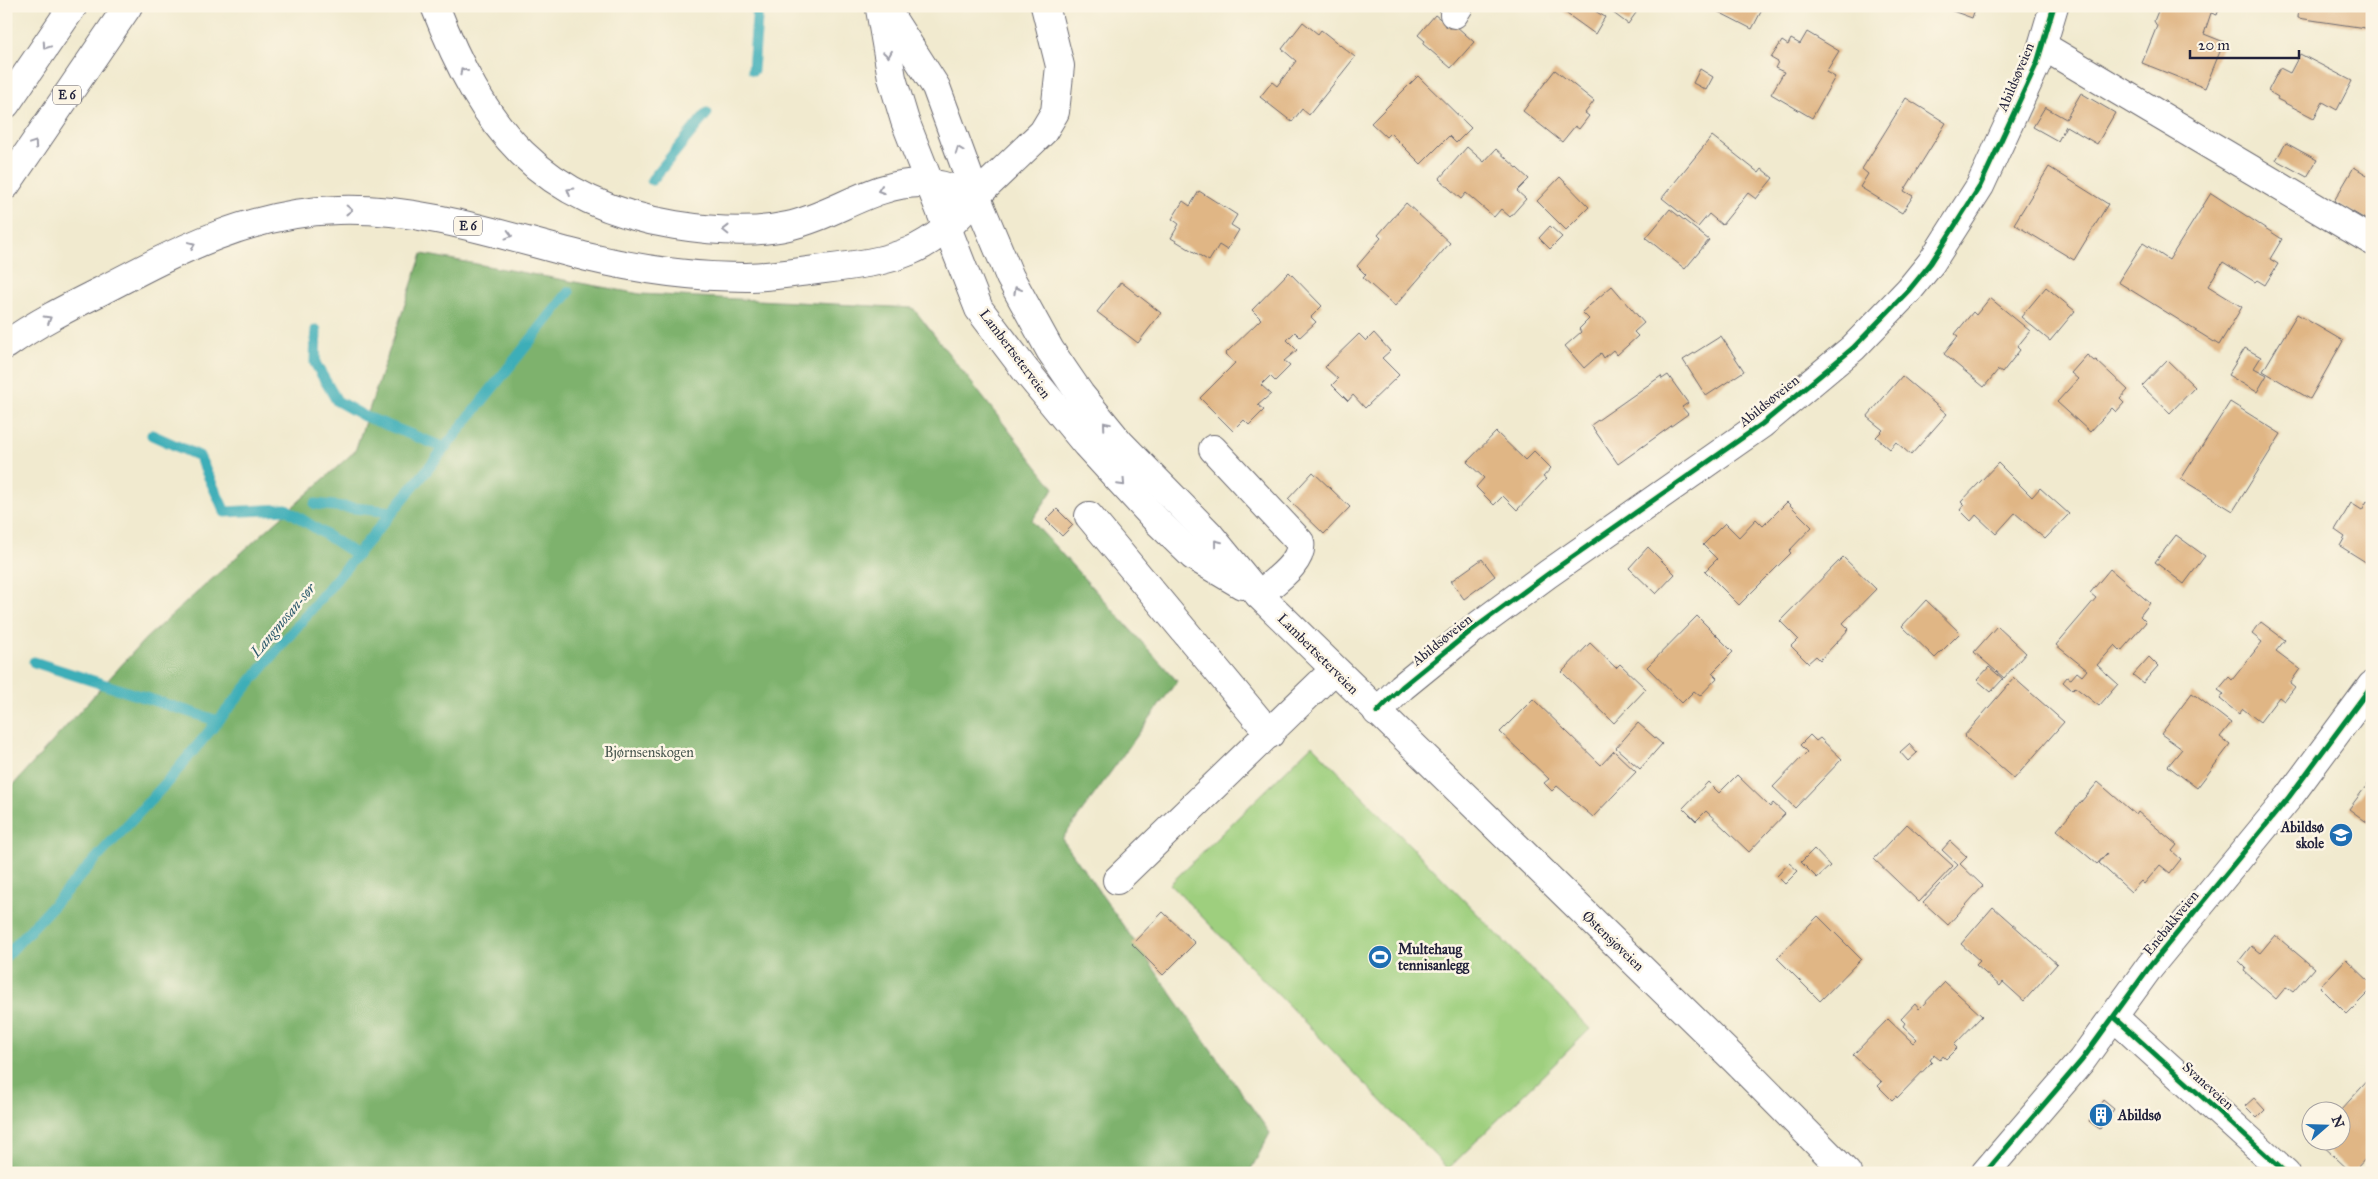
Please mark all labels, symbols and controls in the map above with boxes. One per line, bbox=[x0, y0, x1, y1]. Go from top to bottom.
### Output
scale bar bbox=[2190, 28, 2299, 60]
text: 20 m bbox=[2198, 36, 2230, 54]
street label: Abildsøveien bbox=[1994, 40, 2038, 115]
one-way arrow bbox=[43, 41, 52, 50]
one-way arrow bbox=[882, 50, 892, 59]
one-way arrow bbox=[460, 68, 470, 77]
road number: E 6 bbox=[53, 86, 81, 104]
one-way arrow bbox=[28, 141, 37, 150]
one-way arrow bbox=[955, 146, 965, 155]
one-way arrow bbox=[877, 185, 886, 195]
one-way arrow bbox=[567, 187, 576, 197]
one-way arrow bbox=[346, 205, 354, 215]
road number: E 6 bbox=[454, 217, 482, 236]
one-way arrow bbox=[722, 225, 730, 235]
one-way arrow bbox=[505, 230, 513, 240]
one-way arrow bbox=[187, 241, 196, 252]
one-way arrow bbox=[1013, 286, 1023, 295]
street label: Lambertseterveien bbox=[976, 306, 1054, 402]
one-way arrow bbox=[42, 316, 51, 326]
street label: Abildsøveien bbox=[1735, 371, 1803, 431]
one-way arrow bbox=[1103, 422, 1111, 431]
one-way arrow bbox=[1116, 477, 1125, 486]
one-way arrow bbox=[1213, 540, 1222, 549]
water label: Langmosan-sør bbox=[246, 579, 320, 661]
street label: Lambertseterveien bbox=[1274, 610, 1362, 698]
street label: Abildsøveien bbox=[1408, 610, 1476, 670]
park label: Bjørnsenskogen bbox=[604, 744, 694, 761]
place label: Abildsø skole bbox=[2280, 819, 2324, 852]
school or university icon: Abildsø skole bbox=[2328, 822, 2354, 848]
street label: Enebakkveien bbox=[2140, 887, 2203, 959]
street label: Østensjøveien bbox=[1579, 907, 1648, 975]
place label: Multehaug tennisanlegg bbox=[1397, 941, 1469, 975]
sports icon: Multehaug tennisanlegg bbox=[1367, 944, 1393, 970]
street label: Svaneveien bbox=[2179, 1058, 2238, 1114]
building icon: Abildsø bbox=[2088, 1102, 2114, 1128]
north arrow bbox=[2300, 1102, 2350, 1152]
place label: Abildsø bbox=[2117, 1107, 2161, 1124]
text: N bbox=[2328, 1113, 2348, 1130]

